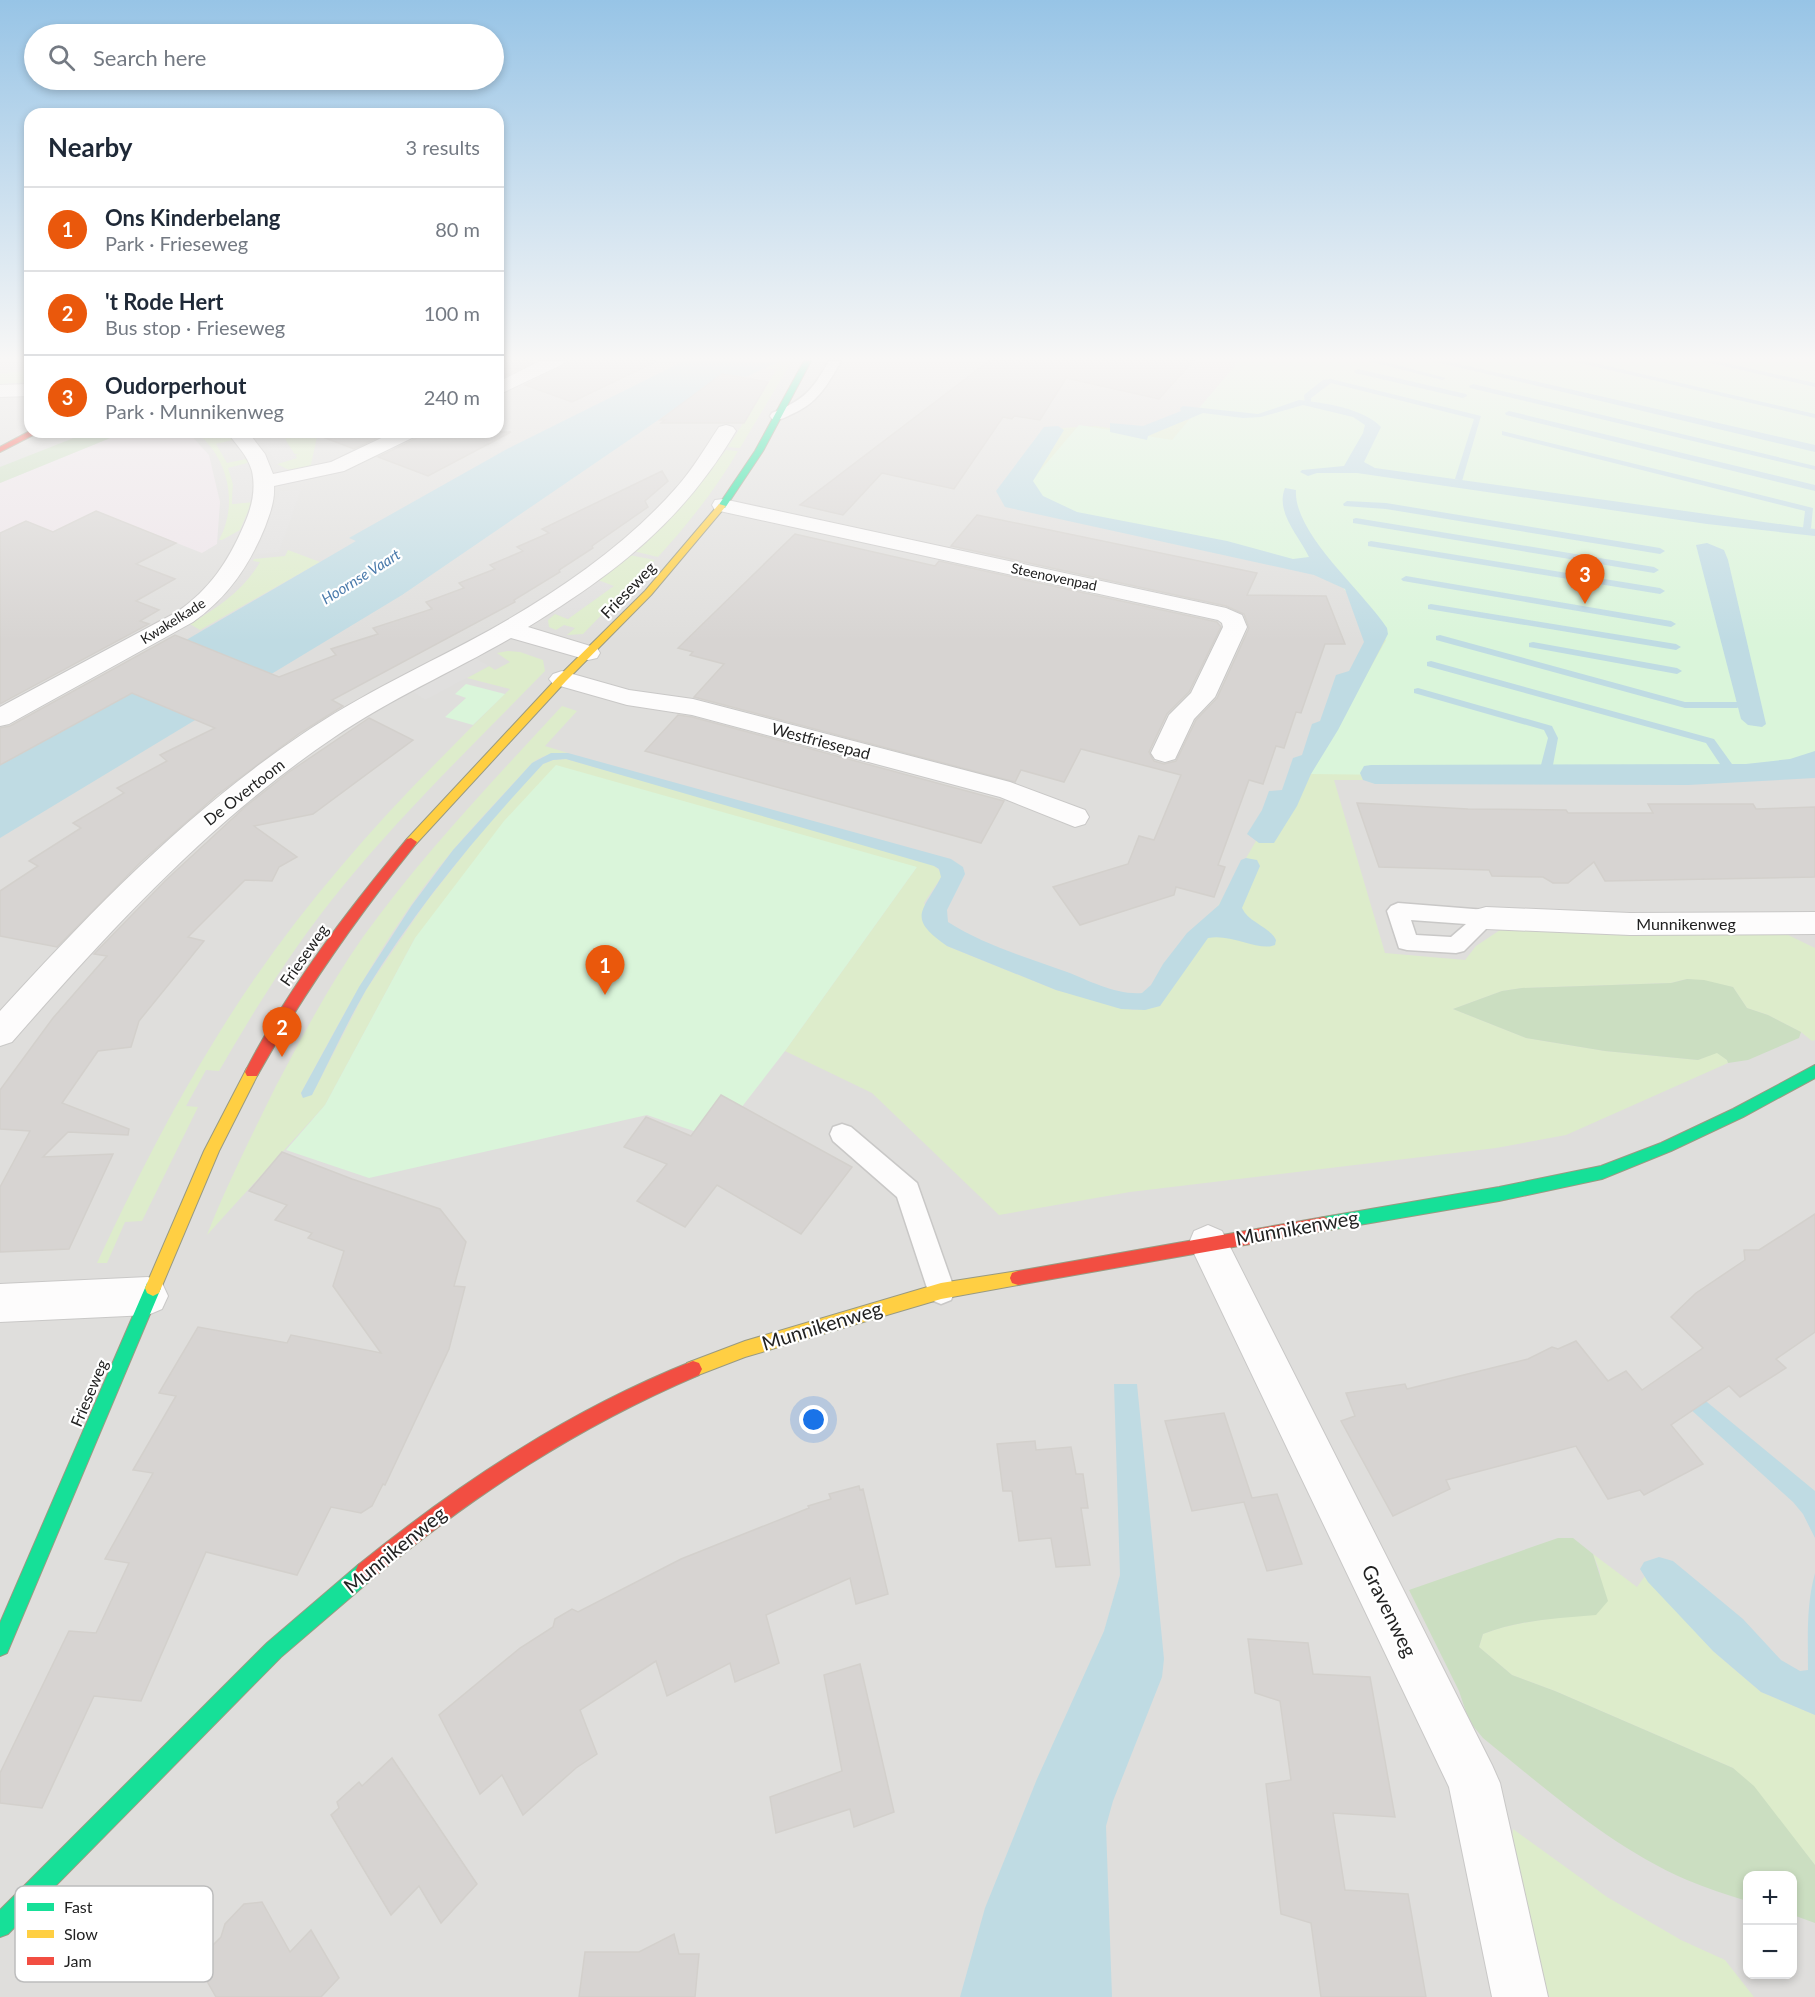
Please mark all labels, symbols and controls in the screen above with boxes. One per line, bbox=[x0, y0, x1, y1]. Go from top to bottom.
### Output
search box bbox=[24, 24, 504, 90]
icon: search bbox=[45, 41, 78, 74]
text: Search here bbox=[93, 44, 206, 71]
text: Nearby bbox=[48, 131, 133, 163]
text: 3 results bbox=[405, 135, 480, 159]
text: Ons Kinderbelang bbox=[105, 204, 280, 231]
text: 1 bbox=[62, 217, 73, 241]
text: 80 m bbox=[435, 217, 480, 241]
text: Park · Frieseweg bbox=[105, 231, 248, 255]
text: 't Rode Hert bbox=[105, 288, 224, 315]
text: 2 bbox=[62, 301, 73, 325]
text: 100 m bbox=[424, 301, 480, 325]
text: Bus stop · Frieseweg bbox=[105, 315, 285, 339]
text: Oudorperhout bbox=[105, 372, 246, 399]
text: 3 bbox=[62, 385, 73, 409]
text: 240 m bbox=[424, 385, 480, 409]
text: Park · Munnikenweg bbox=[105, 399, 284, 423]
water label: Hoornse Vaart bbox=[318, 544, 404, 607]
pin: 3 bbox=[1566, 554, 1604, 604]
street label: Frieseweg bbox=[596, 558, 659, 622]
street label: Steenovenpad bbox=[1010, 559, 1099, 594]
street label: Kwakelkade bbox=[137, 594, 208, 647]
street label: Westfriesepad bbox=[770, 718, 873, 763]
street label: De Overtoom bbox=[200, 754, 288, 829]
street label: Munnikenweg bbox=[1636, 914, 1736, 933]
street label: Frieseweg bbox=[275, 920, 332, 989]
pin: 1 bbox=[586, 946, 624, 995]
pin: 2 bbox=[262, 1008, 302, 1057]
street label: Munnikenweg bbox=[1233, 1204, 1360, 1250]
street label: Munnikenweg bbox=[759, 1295, 885, 1355]
street label: Frieseweg bbox=[66, 1356, 111, 1429]
your location bbox=[799, 1405, 828, 1434]
street label: Munnikenweg bbox=[338, 1501, 450, 1598]
street label: Gravenweg bbox=[1357, 1561, 1423, 1661]
map controls bbox=[1743, 1871, 1797, 1979]
button: + bbox=[1743, 1871, 1797, 1925]
legend bbox=[15, 1886, 213, 1982]
text: Fast bbox=[64, 1897, 93, 1916]
text: Slow bbox=[64, 1924, 98, 1943]
button: − bbox=[1743, 1925, 1797, 1979]
text: Jam bbox=[64, 1951, 92, 1970]

